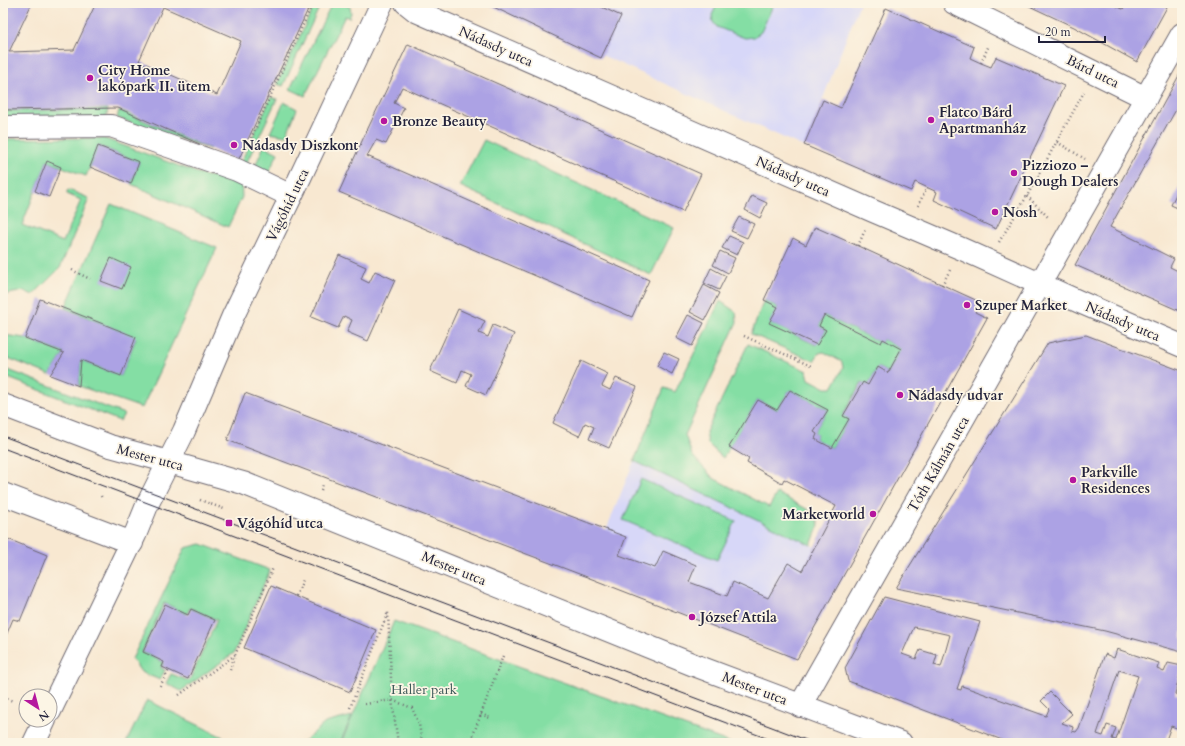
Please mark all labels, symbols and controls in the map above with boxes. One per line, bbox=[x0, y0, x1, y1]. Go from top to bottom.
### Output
scale bar bbox=[1039, 18, 1105, 44]
street label: Nádasdy utca bbox=[456, 22, 536, 71]
text: 20 m bbox=[1045, 24, 1072, 40]
street label: Bárd utca bbox=[1063, 51, 1122, 92]
place label: City Home lakópark II. ütem bbox=[98, 61, 211, 96]
marker: City Home lakópark II. ütem bbox=[85, 73, 95, 83]
place label: Flatco Bárd Apartmanház bbox=[939, 103, 1027, 138]
place label: Bronze Beauty bbox=[392, 112, 487, 131]
marker: Flatco Bárd Apartmanház bbox=[926, 115, 936, 125]
marker: Bronze Beauty bbox=[379, 116, 389, 126]
place label: Nádasdy Diszkont bbox=[242, 136, 358, 155]
marker: Nádasdy Diszkont bbox=[229, 140, 239, 150]
street label: Nádasdy utca bbox=[753, 152, 833, 201]
place label: Pizziozo – Dough Dealers bbox=[1022, 156, 1118, 191]
street label: Vágóhíd utca bbox=[262, 165, 313, 245]
marker: Pizziozo – Dough Dealers bbox=[1009, 168, 1019, 178]
place label: Nosh bbox=[1003, 203, 1038, 222]
marker: Nosh bbox=[990, 207, 1000, 217]
place label: Szuper Market bbox=[975, 296, 1067, 315]
street label: Nádasdy utca bbox=[1083, 297, 1163, 346]
marker: Szuper Market bbox=[962, 300, 972, 310]
place label: Nádasdy udvar bbox=[908, 386, 1003, 405]
marker: Nádasdy udvar bbox=[895, 390, 905, 400]
street label: Tóth Kálmán utca bbox=[903, 413, 974, 516]
street label: Mester utca bbox=[114, 439, 185, 476]
place label: Parkville Residences bbox=[1081, 463, 1150, 498]
marker: Parkville Residences bbox=[1068, 475, 1078, 485]
place label: Marketworld bbox=[782, 505, 865, 524]
marker: Marketworld bbox=[868, 509, 878, 519]
place label: Vágóhíd utca bbox=[237, 514, 323, 533]
marker: Vágóhíd utca bbox=[224, 518, 234, 528]
street label: Mester utca bbox=[419, 547, 489, 590]
place label: József Attila bbox=[698, 608, 777, 627]
marker: József Attila bbox=[687, 612, 697, 622]
street label: Mester utca bbox=[719, 667, 790, 710]
park label: Haller park bbox=[391, 680, 458, 699]
north arrow bbox=[18, 688, 58, 728]
text: N bbox=[35, 707, 52, 725]

